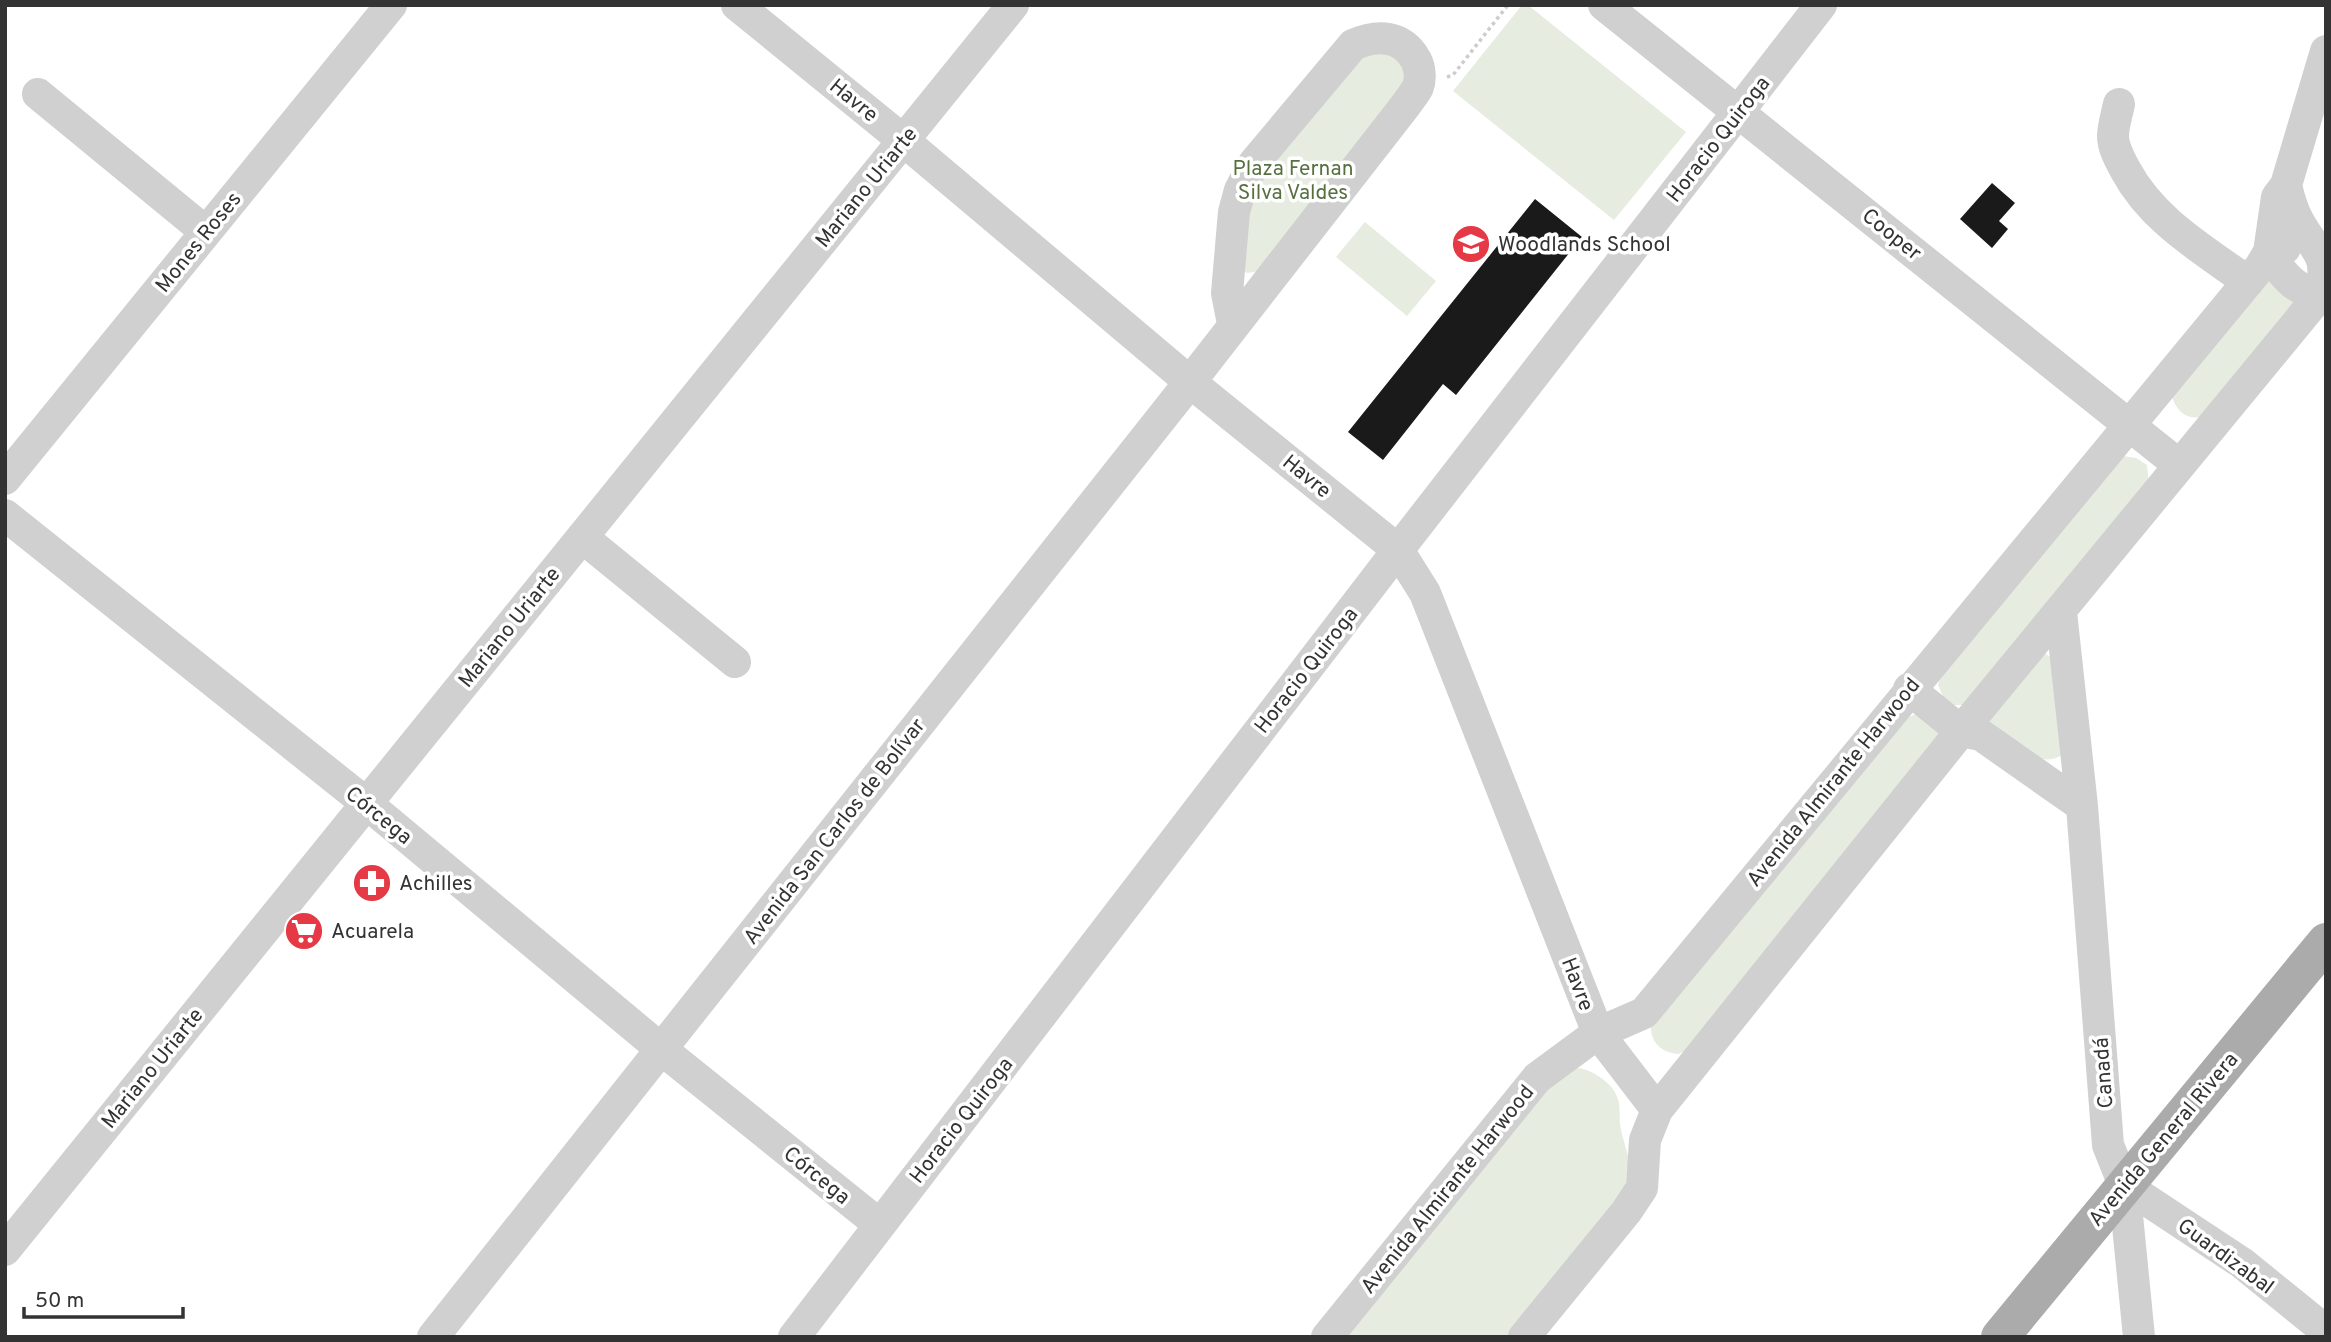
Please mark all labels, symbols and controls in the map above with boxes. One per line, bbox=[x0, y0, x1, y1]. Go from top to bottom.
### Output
street label: Horacio Quiroga bbox=[1661, 71, 1777, 209]
street label: Havre bbox=[823, 73, 883, 129]
street label: Mariano Uriarte bbox=[810, 122, 924, 254]
park label: Plaza Fernan Silva Valdes bbox=[1232, 156, 1354, 207]
street label: Mones Roses bbox=[150, 187, 248, 299]
street label: Cooper bbox=[1856, 203, 1926, 267]
school or university icon: Woodlands School bbox=[1450, 223, 1492, 265]
place label: Woodlands School bbox=[1498, 232, 1671, 259]
street label: Havre bbox=[1276, 449, 1336, 505]
street label: Mariano Uriarte bbox=[453, 562, 567, 694]
street label: Horacio Quiroga bbox=[1249, 602, 1365, 740]
street label: Avenida Almirante Harwood bbox=[1741, 673, 1927, 893]
street label: Avenida San Carlos de Bolívar bbox=[738, 713, 932, 951]
street label: Córcega bbox=[339, 781, 417, 851]
pharmacy icon: Achilles bbox=[351, 862, 393, 904]
place label: Achilles bbox=[399, 871, 473, 898]
supermarket icon: Acuarela bbox=[283, 910, 325, 952]
place label: Acuarela bbox=[331, 919, 414, 946]
street label: Havre bbox=[1554, 954, 1599, 1015]
street label: Mariano Uriarte bbox=[96, 1003, 210, 1135]
street label: Canadá bbox=[2089, 1037, 2120, 1109]
street label: Avenida General Rivera bbox=[2083, 1047, 2245, 1233]
street label: Horacio Quiroga bbox=[904, 1052, 1020, 1190]
street label: Avenida Almirante Harwood bbox=[1355, 1080, 1541, 1300]
street label: Córcega bbox=[777, 1141, 855, 1211]
street label: Guardizabal bbox=[2172, 1213, 2279, 1301]
scale bar bbox=[24, 1276, 184, 1320]
text: 50 m bbox=[35, 1288, 84, 1315]

